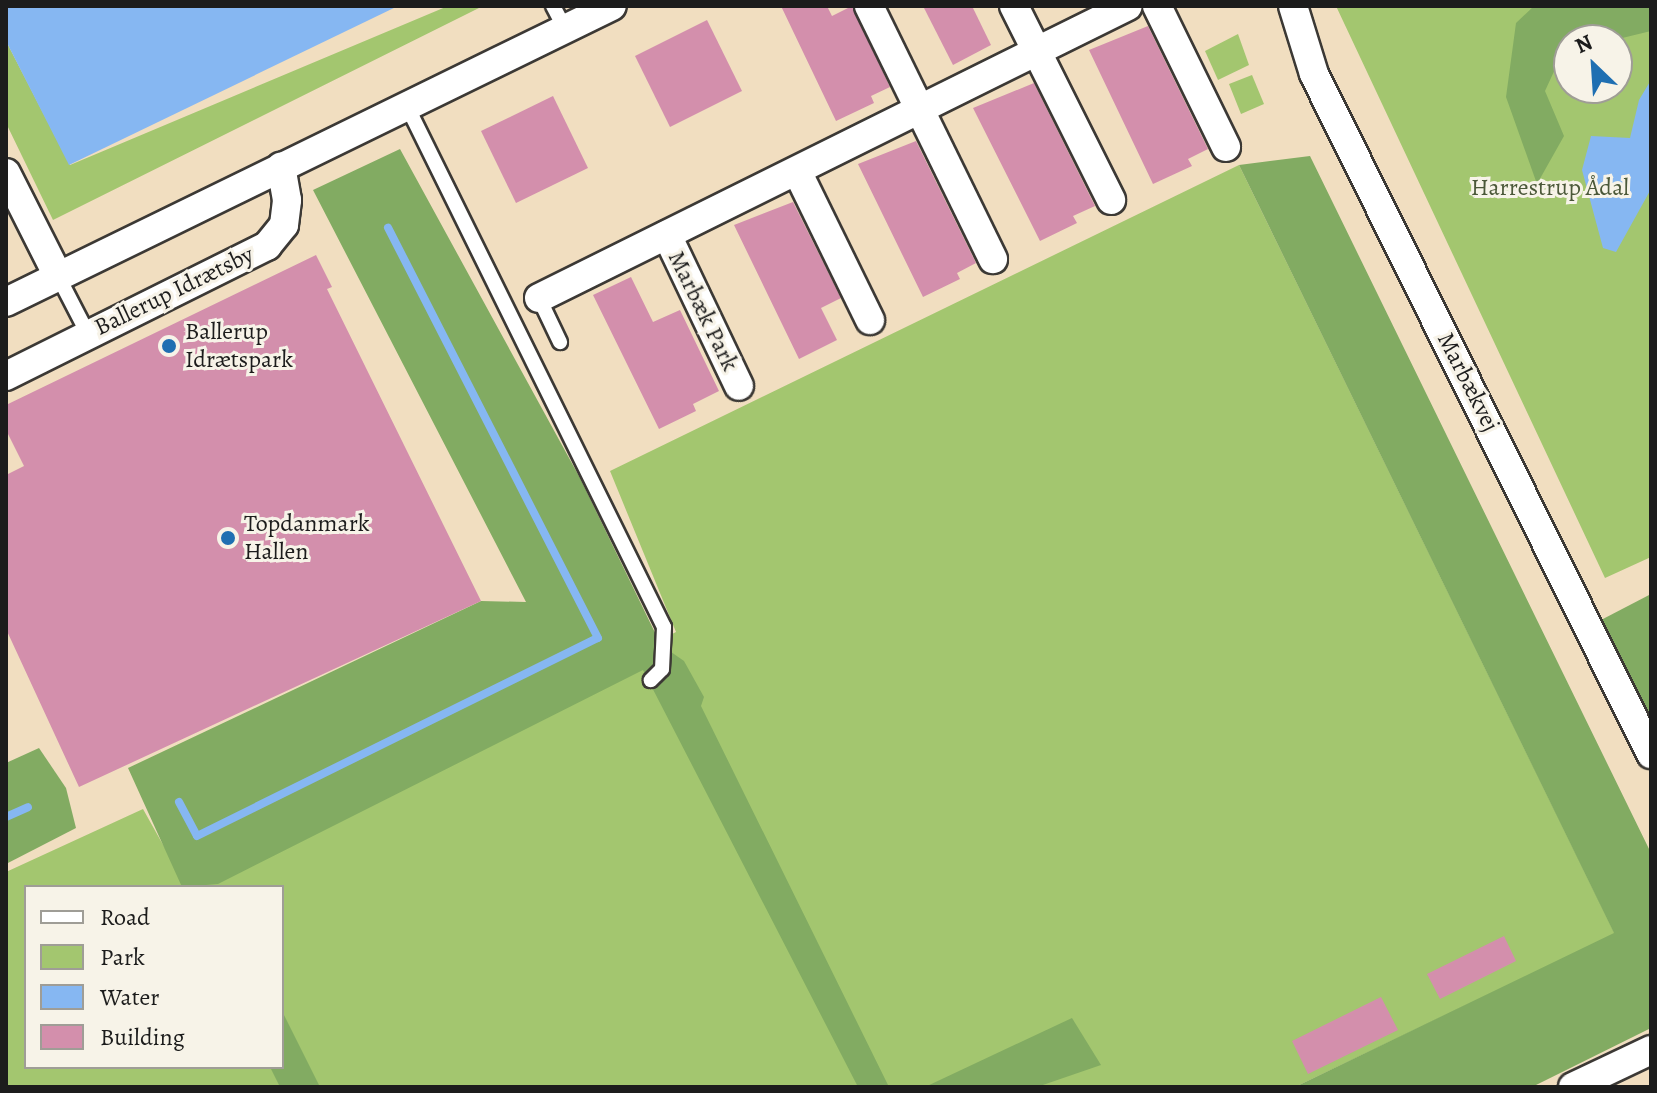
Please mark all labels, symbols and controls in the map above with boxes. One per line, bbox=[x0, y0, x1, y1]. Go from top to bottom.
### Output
north arrow bbox=[1553, 24, 1633, 104]
text: N bbox=[1570, 27, 1597, 61]
park label: Harrestrup Ådal bbox=[1471, 174, 1629, 202]
street label: Ballerup Idrætsby bbox=[90, 240, 258, 342]
street label: Marbæk Park bbox=[662, 246, 744, 376]
place label: Ballerup Idrætspark bbox=[185, 318, 293, 374]
street label: Marbækvej bbox=[1431, 328, 1505, 436]
marker: Ballerup Idrætspark bbox=[160, 337, 178, 355]
place label: Topdanmark Hallen bbox=[244, 510, 370, 566]
marker: Topdanmark Hallen bbox=[219, 529, 237, 547]
legend bbox=[24, 885, 284, 1069]
text: Road bbox=[100, 901, 150, 933]
text: Park bbox=[100, 941, 145, 973]
text: Water bbox=[100, 981, 160, 1013]
text: Building bbox=[100, 1021, 185, 1053]

